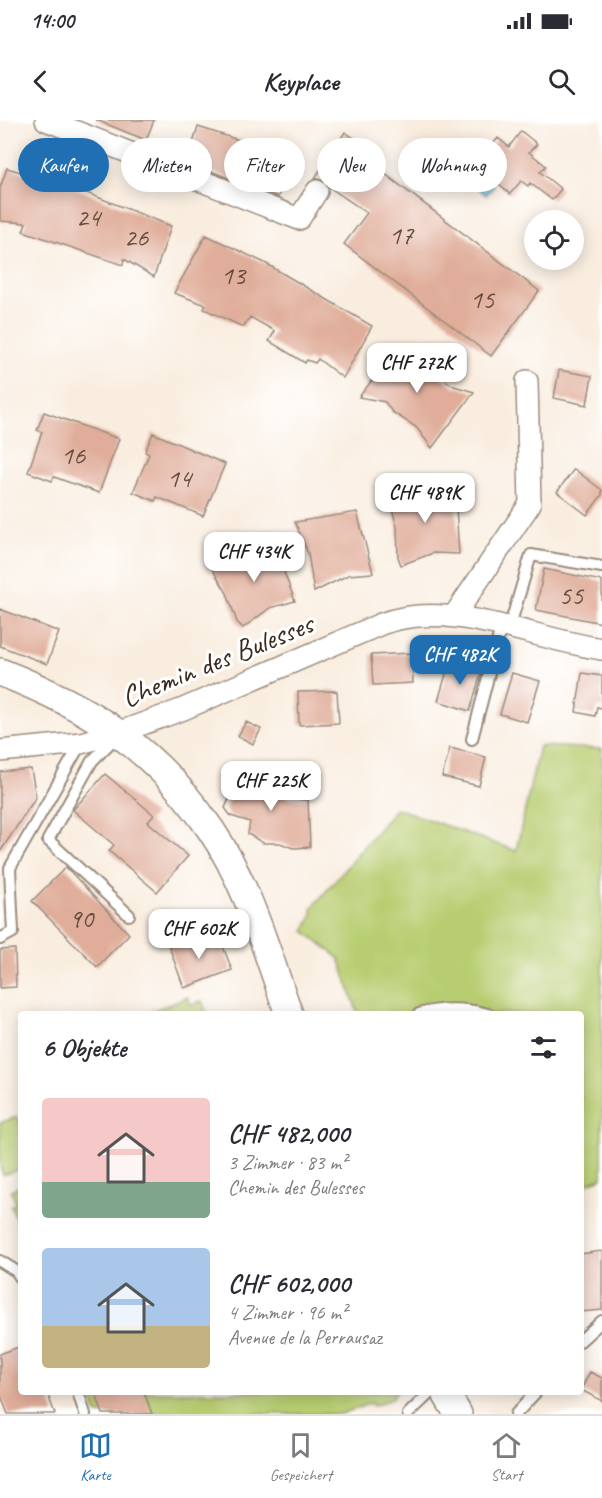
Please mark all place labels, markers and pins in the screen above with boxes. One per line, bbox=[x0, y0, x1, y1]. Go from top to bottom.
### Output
pin: CHF 272K bbox=[355, 343, 479, 394]
pin: CHF 489K bbox=[363, 473, 487, 524]
pin: CHF 434K bbox=[192, 532, 316, 583]
pin: CHF 482K bbox=[398, 635, 522, 686]
pin: CHF 225K bbox=[209, 761, 333, 812]
pin: CHF 602K bbox=[137, 909, 261, 960]

